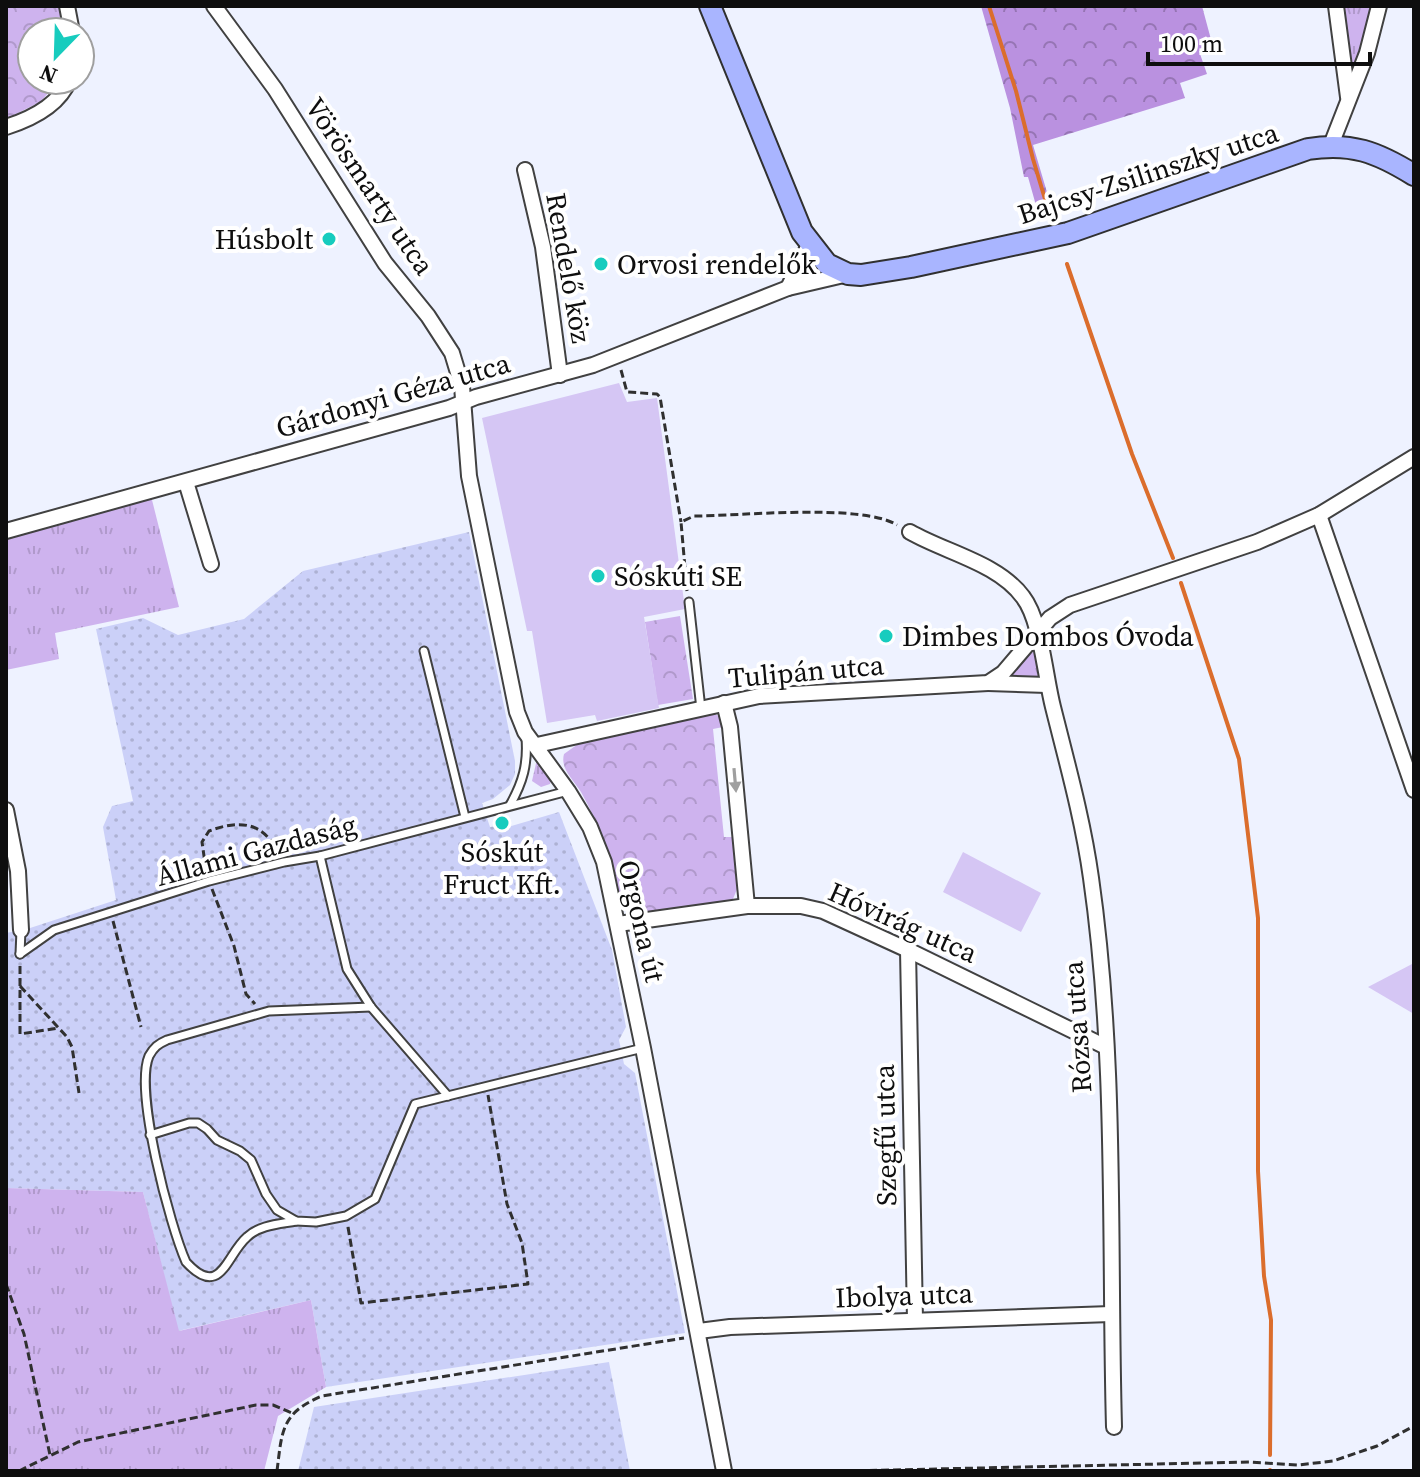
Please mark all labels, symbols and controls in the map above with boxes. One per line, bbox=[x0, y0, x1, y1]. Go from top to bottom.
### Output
north arrow bbox=[16, 16, 96, 96]
scale bar bbox=[1148, 16, 1370, 66]
text: 100 m bbox=[1160, 27, 1223, 60]
text: N bbox=[35, 57, 61, 91]
street label: Vörösmarty utca bbox=[297, 90, 444, 283]
street label: Bajcsy-Zsilinszky utca bbox=[1013, 113, 1284, 233]
street label: Rendelő köz bbox=[537, 190, 601, 346]
place label: Húsbolt bbox=[215, 220, 314, 258]
marker: Húsbolt bbox=[320, 230, 338, 248]
place label: Orvosi rendelők bbox=[617, 245, 817, 283]
marker: Orvosi rendelők bbox=[592, 255, 610, 273]
street label: Gárdonyi Géza utca bbox=[272, 343, 515, 447]
place label: Sóskúti SE bbox=[614, 557, 742, 595]
marker: Sóskúti SE bbox=[589, 567, 607, 585]
place label: Dimbes Dombos Óvoda bbox=[902, 617, 1195, 655]
marker: Dimbes Dombos Óvoda bbox=[877, 627, 895, 645]
street label: Tulipán utca bbox=[726, 645, 886, 697]
one-way arrow bbox=[729, 768, 742, 793]
street label: Állami Gazdaság bbox=[152, 805, 360, 895]
marker: Sóskút Fruct Kft. bbox=[493, 814, 511, 832]
place label: Sóskút Fruct Kft. bbox=[443, 833, 561, 903]
street label: Orgona út bbox=[610, 856, 675, 987]
street label: Hóvirág utca bbox=[823, 872, 984, 972]
street label: Rózsa utca bbox=[1053, 959, 1101, 1094]
street label: Szegfű utca bbox=[865, 1063, 905, 1206]
street label: Ibolya utca bbox=[835, 1274, 974, 1316]

